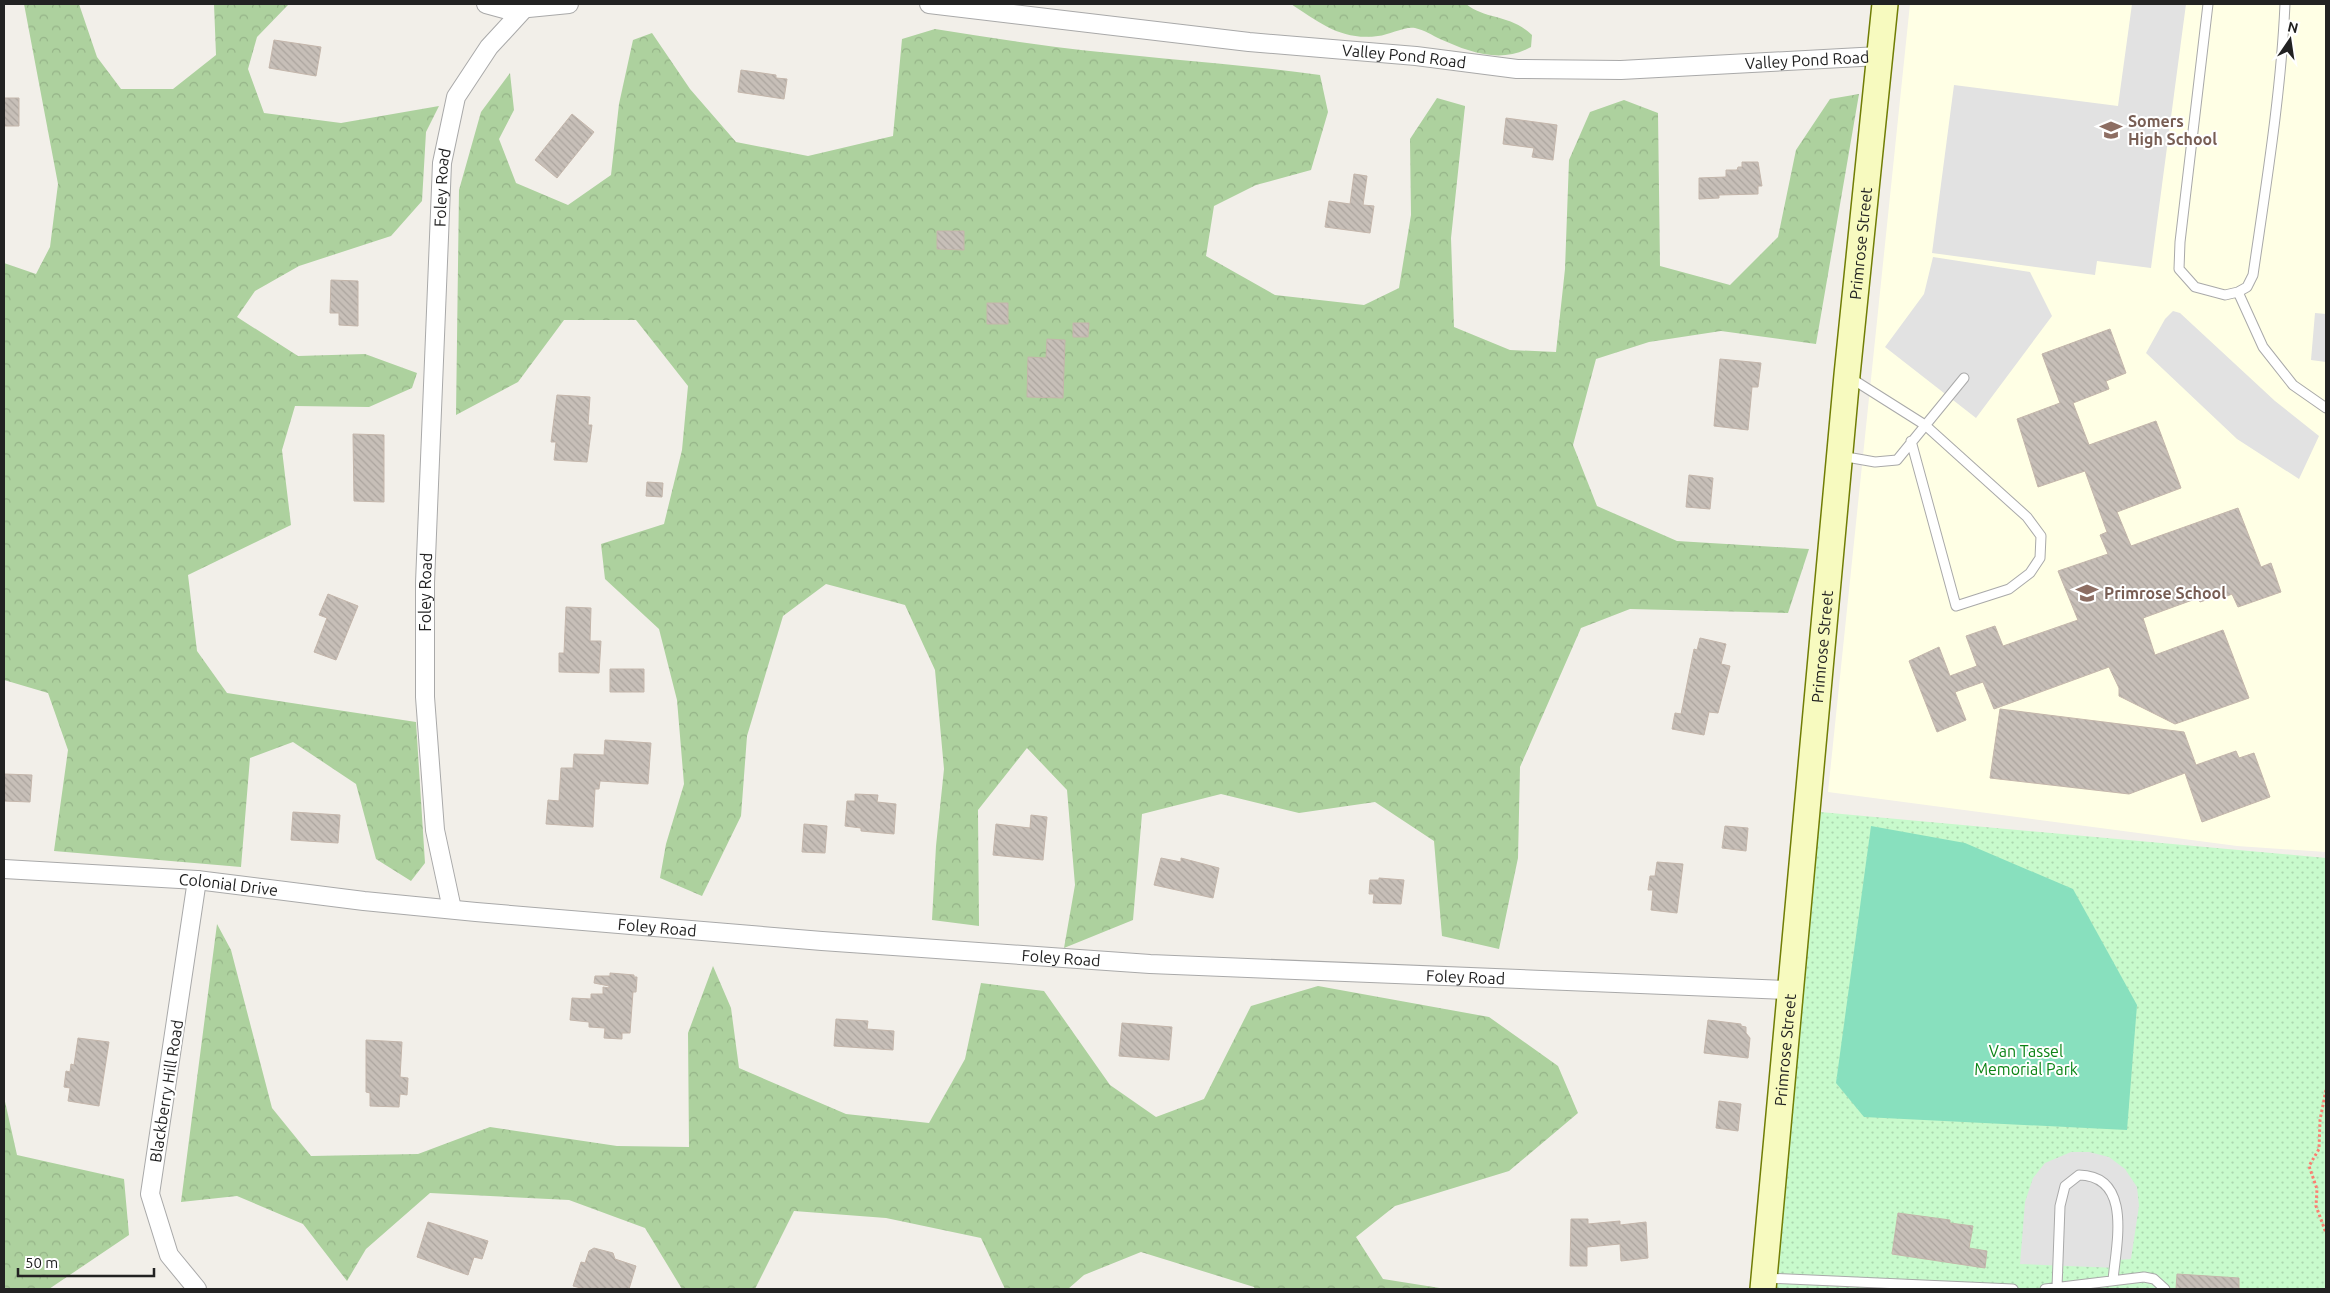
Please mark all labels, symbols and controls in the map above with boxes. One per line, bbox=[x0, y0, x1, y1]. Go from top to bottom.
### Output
north arrow bbox=[2265, 15, 2315, 65]
text: N bbox=[2286, 18, 2300, 36]
street label: Valley Pond Road bbox=[1341, 41, 1467, 71]
street label: Valley Pond Road bbox=[1744, 48, 1870, 72]
place label: Somers High School bbox=[2128, 112, 2217, 148]
school or university icon: Somers High School bbox=[2098, 117, 2124, 143]
street label: Foley Road bbox=[430, 146, 454, 227]
street label: Primrose Street bbox=[1846, 186, 1875, 301]
street label: Foley Road bbox=[416, 552, 435, 632]
school or university icon: Primrose School bbox=[2074, 580, 2100, 606]
place label: Primrose School bbox=[2104, 584, 2226, 602]
street label: Primrose Street bbox=[1808, 589, 1836, 704]
street label: Colonial Drive bbox=[178, 870, 279, 899]
street label: Foley Road bbox=[617, 915, 697, 939]
street label: Foley Road bbox=[1021, 946, 1101, 970]
street label: Foley Road bbox=[1426, 966, 1505, 987]
street label: Primrose Street bbox=[1771, 992, 1799, 1107]
street label: Blackberry Hill Road bbox=[146, 1018, 186, 1164]
park label: Van Tassel Memorial Park bbox=[1974, 1042, 2078, 1078]
scale bar bbox=[18, 1246, 154, 1278]
text: 50 m bbox=[25, 1254, 58, 1271]

